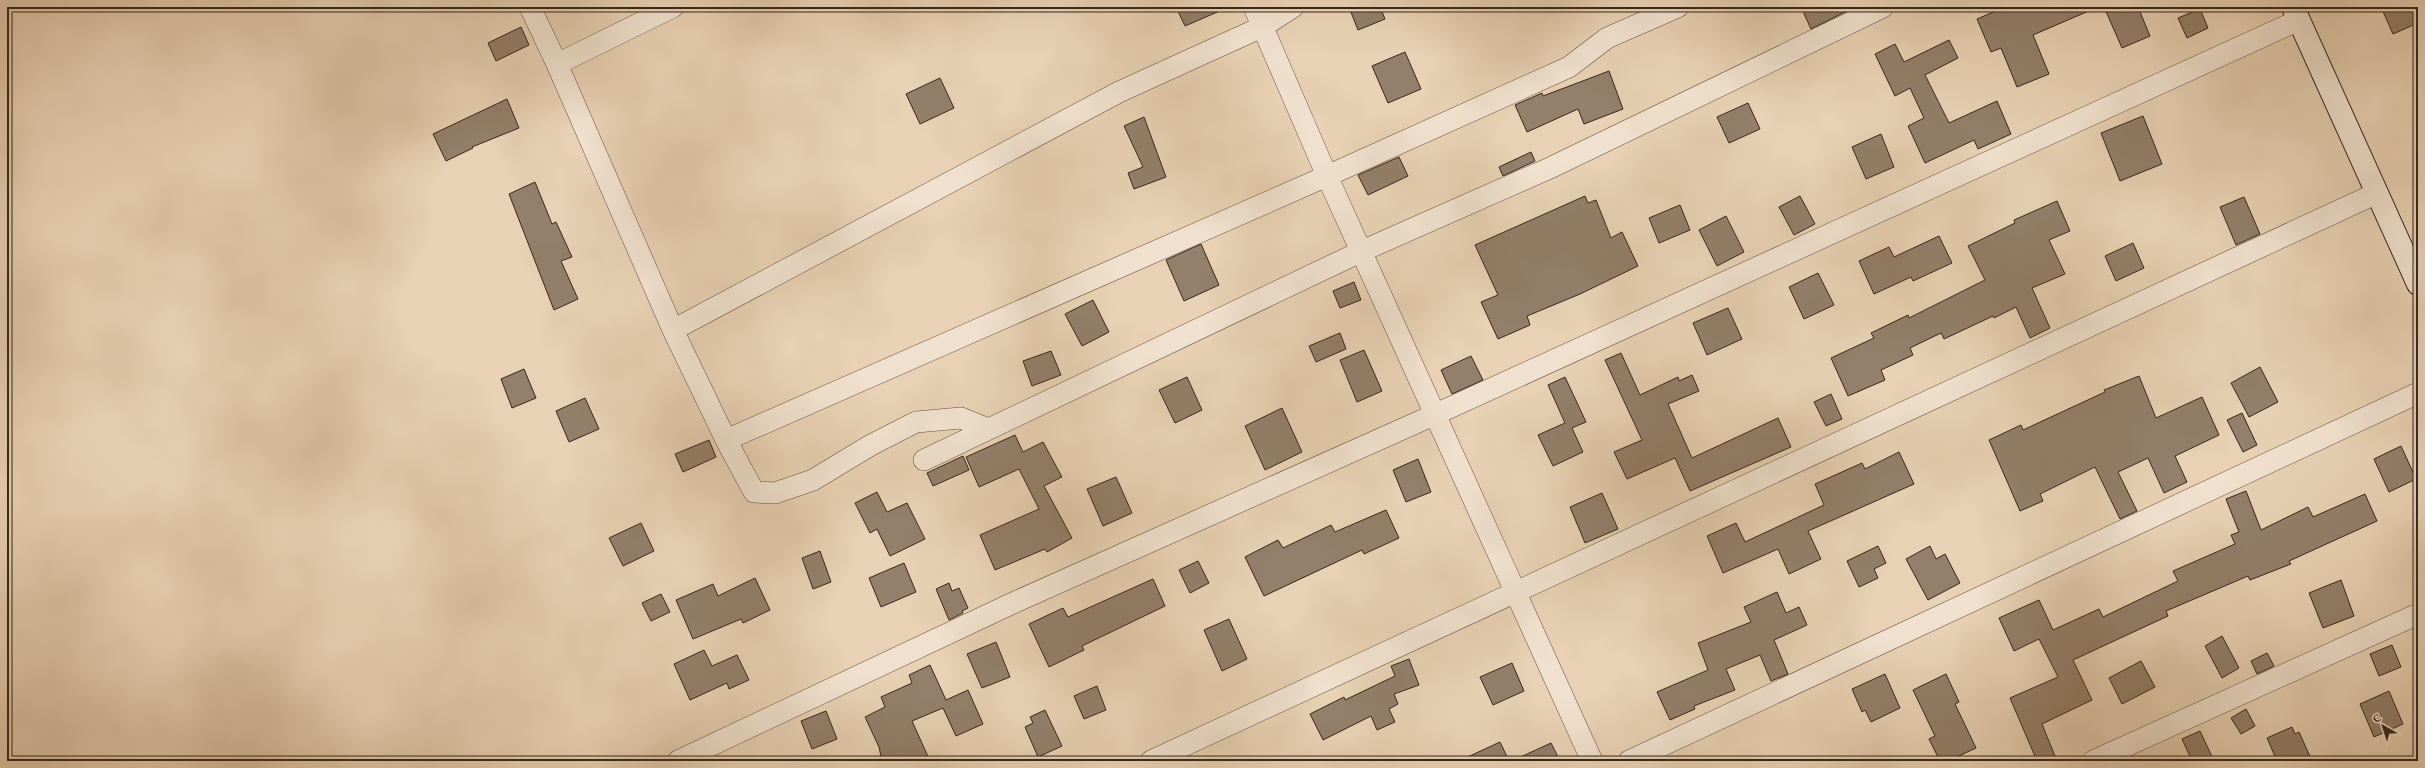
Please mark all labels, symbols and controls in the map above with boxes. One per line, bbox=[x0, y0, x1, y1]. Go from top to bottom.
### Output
north arrow bbox=[2363, 706, 2403, 746]
text: С bbox=[2370, 711, 2385, 727]

